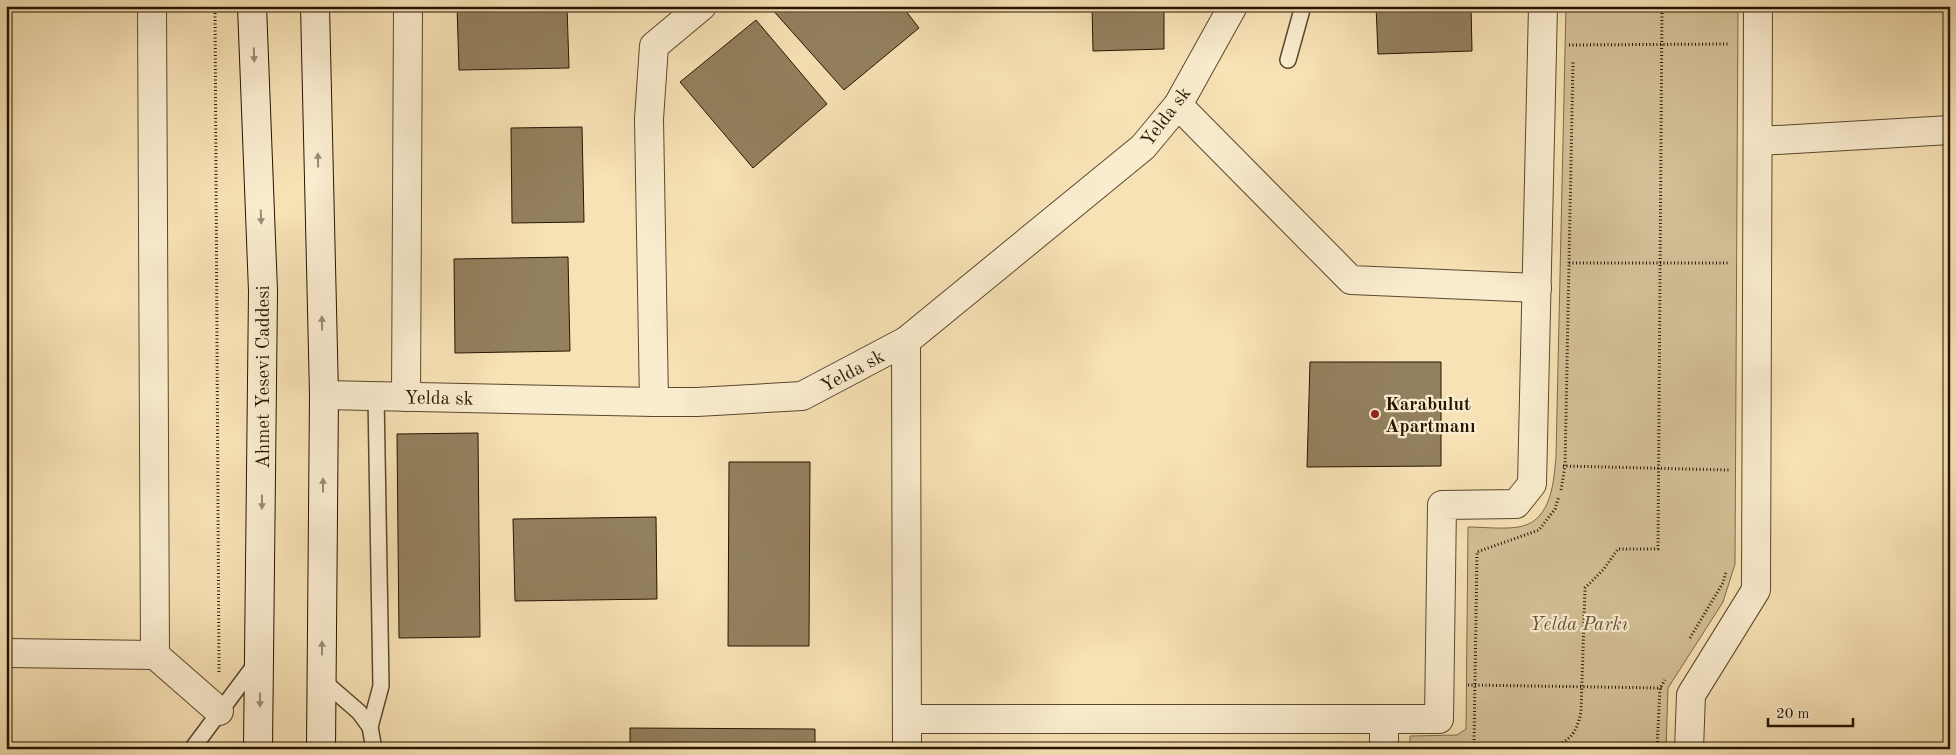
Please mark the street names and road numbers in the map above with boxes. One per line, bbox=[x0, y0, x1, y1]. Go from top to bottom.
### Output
street label: Yelda sk bbox=[1139, 84, 1195, 151]
street label: Ahmet Yesevi Caddesi bbox=[255, 285, 274, 469]
street label: Yelda sk bbox=[818, 348, 888, 397]
street label: Yelda sk bbox=[404, 389, 474, 410]

